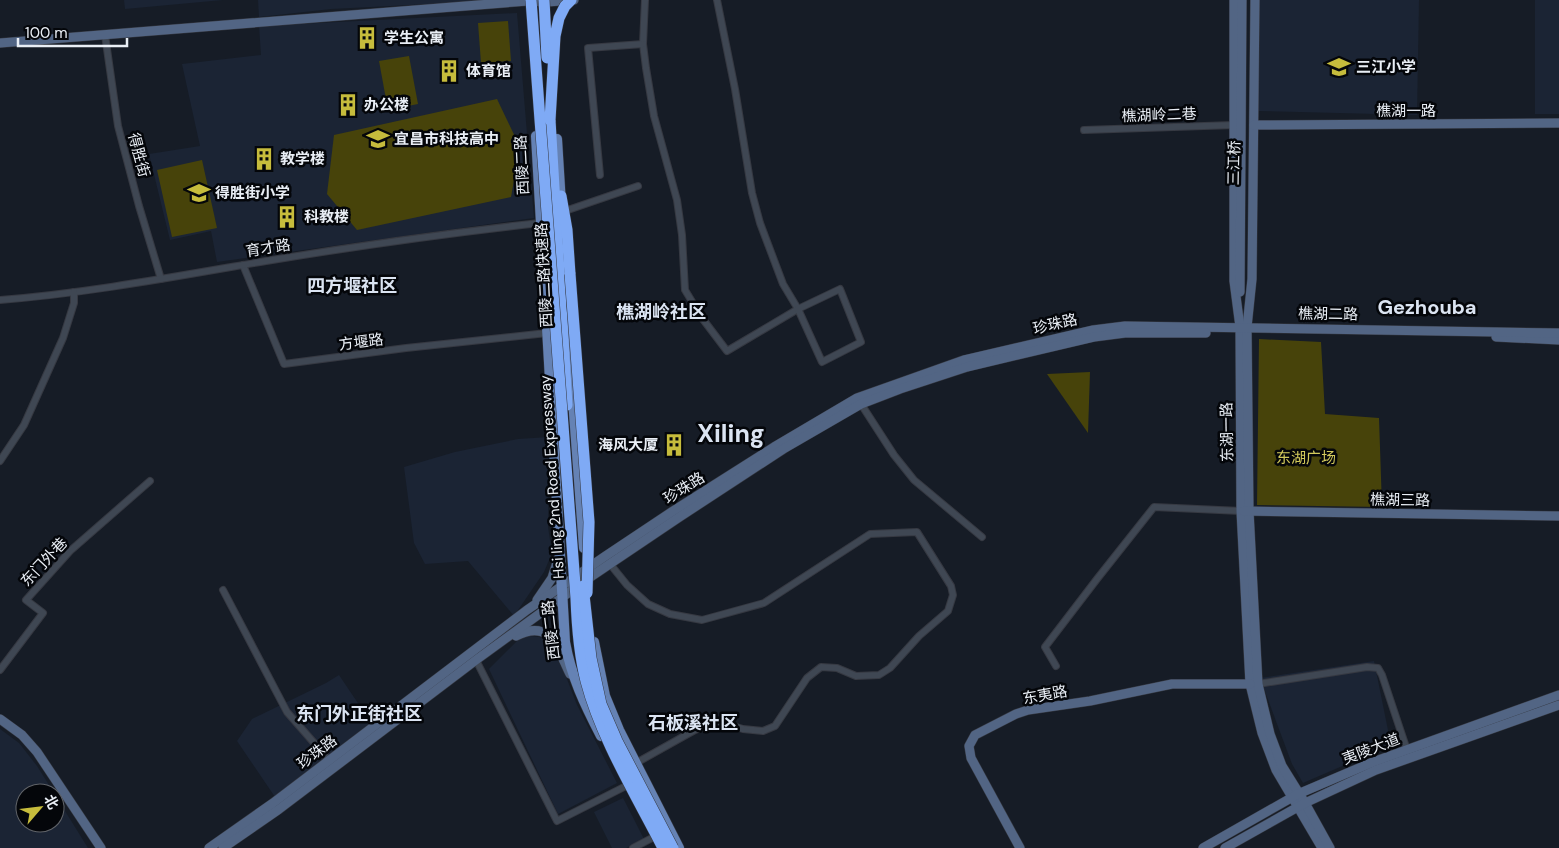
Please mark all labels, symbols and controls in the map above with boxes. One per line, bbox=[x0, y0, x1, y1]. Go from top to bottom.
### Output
scale bar bbox=[18, 15, 126, 47]
text: 100 m bbox=[25, 23, 68, 43]
building icon: 学生公寓 bbox=[354, 25, 380, 51]
place label: 学生公寓 bbox=[384, 28, 444, 48]
school or university icon: 三江小学 bbox=[1326, 54, 1352, 80]
place label: 三江小学 bbox=[1356, 57, 1416, 77]
building icon: 体育馆 bbox=[436, 58, 462, 84]
place label: 体育馆 bbox=[466, 61, 511, 81]
building icon: 办公楼 bbox=[335, 92, 361, 118]
place label: 办公楼 bbox=[364, 95, 409, 115]
street label: 樵湖一路 bbox=[1376, 101, 1436, 121]
street label: 樵湖岭二巷 bbox=[1121, 104, 1197, 126]
school or university icon: 宜昌市科技高中 bbox=[365, 126, 391, 152]
place label: 宜昌市科技高中 bbox=[394, 129, 499, 149]
street label: 得胜街 bbox=[124, 131, 154, 179]
street label: 西陵二路 bbox=[510, 135, 534, 195]
street label: 三江桥 bbox=[1224, 140, 1244, 186]
building icon: 教学楼 bbox=[251, 146, 277, 172]
place label: 教学楼 bbox=[280, 149, 325, 169]
school or university icon: 得胜街小学 bbox=[186, 180, 212, 206]
place label: 得胜街小学 bbox=[215, 183, 290, 203]
building icon: 科教楼 bbox=[274, 204, 300, 230]
place label: 科教楼 bbox=[304, 207, 349, 227]
street label: 西陵二路快速路 bbox=[531, 222, 557, 328]
street label: 育才路 bbox=[244, 235, 292, 261]
district label: 四方堰社区 bbox=[307, 274, 397, 298]
district label: Gezhouba bbox=[1377, 294, 1477, 320]
district label: 樵湖岭社区 bbox=[616, 300, 706, 324]
street label: 樵湖二路 bbox=[1298, 303, 1358, 325]
street label: 珍珠路 bbox=[1031, 309, 1079, 339]
street label: 方堰路 bbox=[337, 329, 385, 355]
street label: Hsi ling 2nd Road Expressway bbox=[535, 374, 569, 580]
street label: 东湖一路 bbox=[1216, 402, 1238, 462]
district label: Xiling bbox=[697, 417, 765, 450]
building icon: 海风大厦 bbox=[661, 432, 687, 458]
place label: 海风大厦 bbox=[598, 435, 658, 455]
park label: 东湖广场 bbox=[1276, 448, 1336, 468]
street label: 珍珠路 bbox=[660, 468, 708, 508]
street label: 樵湖三路 bbox=[1370, 489, 1430, 511]
street label: 东门外巷 bbox=[16, 533, 72, 591]
street label: 西陵二路 bbox=[537, 599, 565, 661]
street label: 东夷路 bbox=[1021, 681, 1069, 709]
district label: 东门外正街社区 bbox=[296, 702, 422, 726]
district label: 石板溪社区 bbox=[648, 711, 738, 735]
street label: 夷陵大道 bbox=[1339, 729, 1403, 769]
street label: 珍珠路 bbox=[293, 730, 341, 774]
north arrow bbox=[15, 783, 65, 833]
text: 北 bbox=[40, 791, 63, 812]

